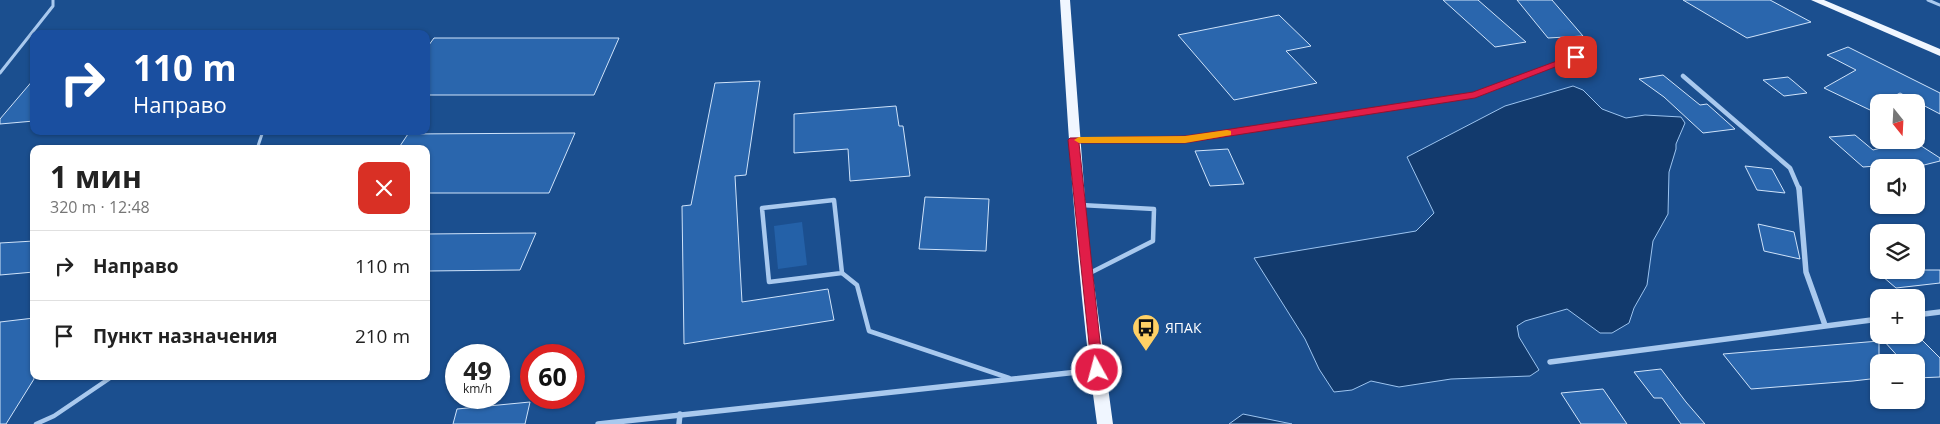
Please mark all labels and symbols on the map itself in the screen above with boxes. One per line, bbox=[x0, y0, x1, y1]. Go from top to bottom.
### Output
pin bbox=[1555, 36, 1597, 78]
north arrow bbox=[1870, 94, 1925, 149]
bus stop icon: ЯПАК bbox=[1131, 313, 1161, 352]
place label: ЯПАК bbox=[1165, 318, 1202, 337]
position arrow bbox=[1070, 343, 1122, 395]
speed limit sign: 60 bbox=[520, 344, 585, 409]

